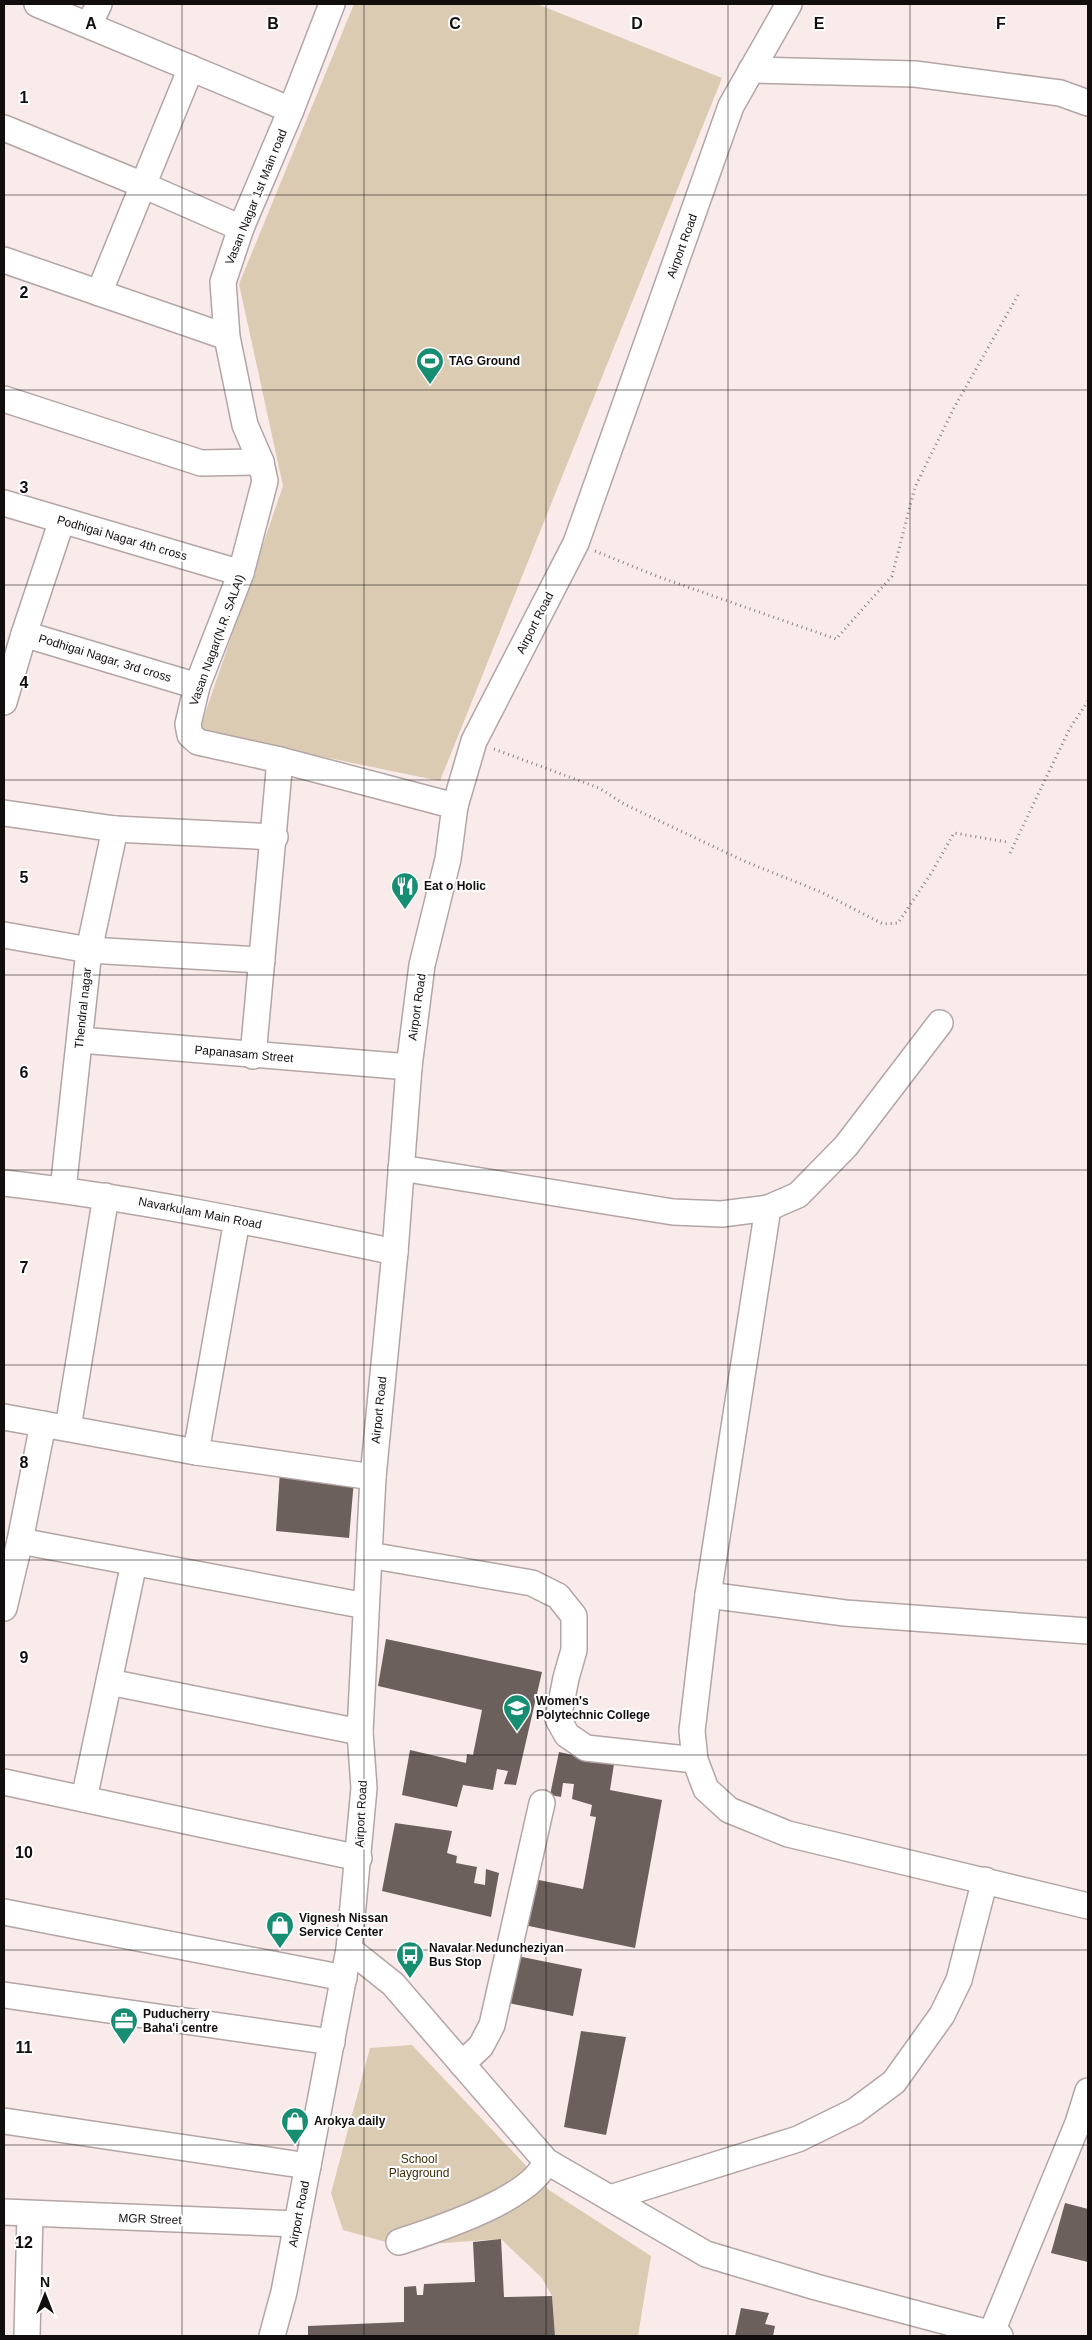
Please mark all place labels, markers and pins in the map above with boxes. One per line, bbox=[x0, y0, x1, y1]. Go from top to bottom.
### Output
sports icon: TAG Ground bbox=[415, 346, 445, 385]
place label: TAG Ground bbox=[449, 354, 520, 368]
restaurant icon: Eat o Holic bbox=[390, 871, 420, 910]
place label: Eat o Holic bbox=[424, 879, 486, 893]
school or university icon: Women's Polytechnic College bbox=[502, 1693, 532, 1732]
place label: Women's Polytechnic College bbox=[536, 1694, 650, 1722]
shop icon: Vignesh Nissan Service Center bbox=[265, 1910, 295, 1949]
place label: Vignesh Nissan Service Center bbox=[299, 1911, 388, 1939]
bus stop icon: Navalar Neduncheziyan Bus Stop bbox=[395, 1940, 425, 1979]
place label: Navalar Neduncheziyan Bus Stop bbox=[429, 1941, 564, 1969]
office icon: Puducherry Baha'i centre bbox=[109, 2006, 139, 2045]
place label: Puducherry Baha'i centre bbox=[143, 2007, 218, 2035]
shop icon: Arokya daily bbox=[280, 2106, 310, 2145]
place label: Arokya daily bbox=[314, 2114, 386, 2128]

